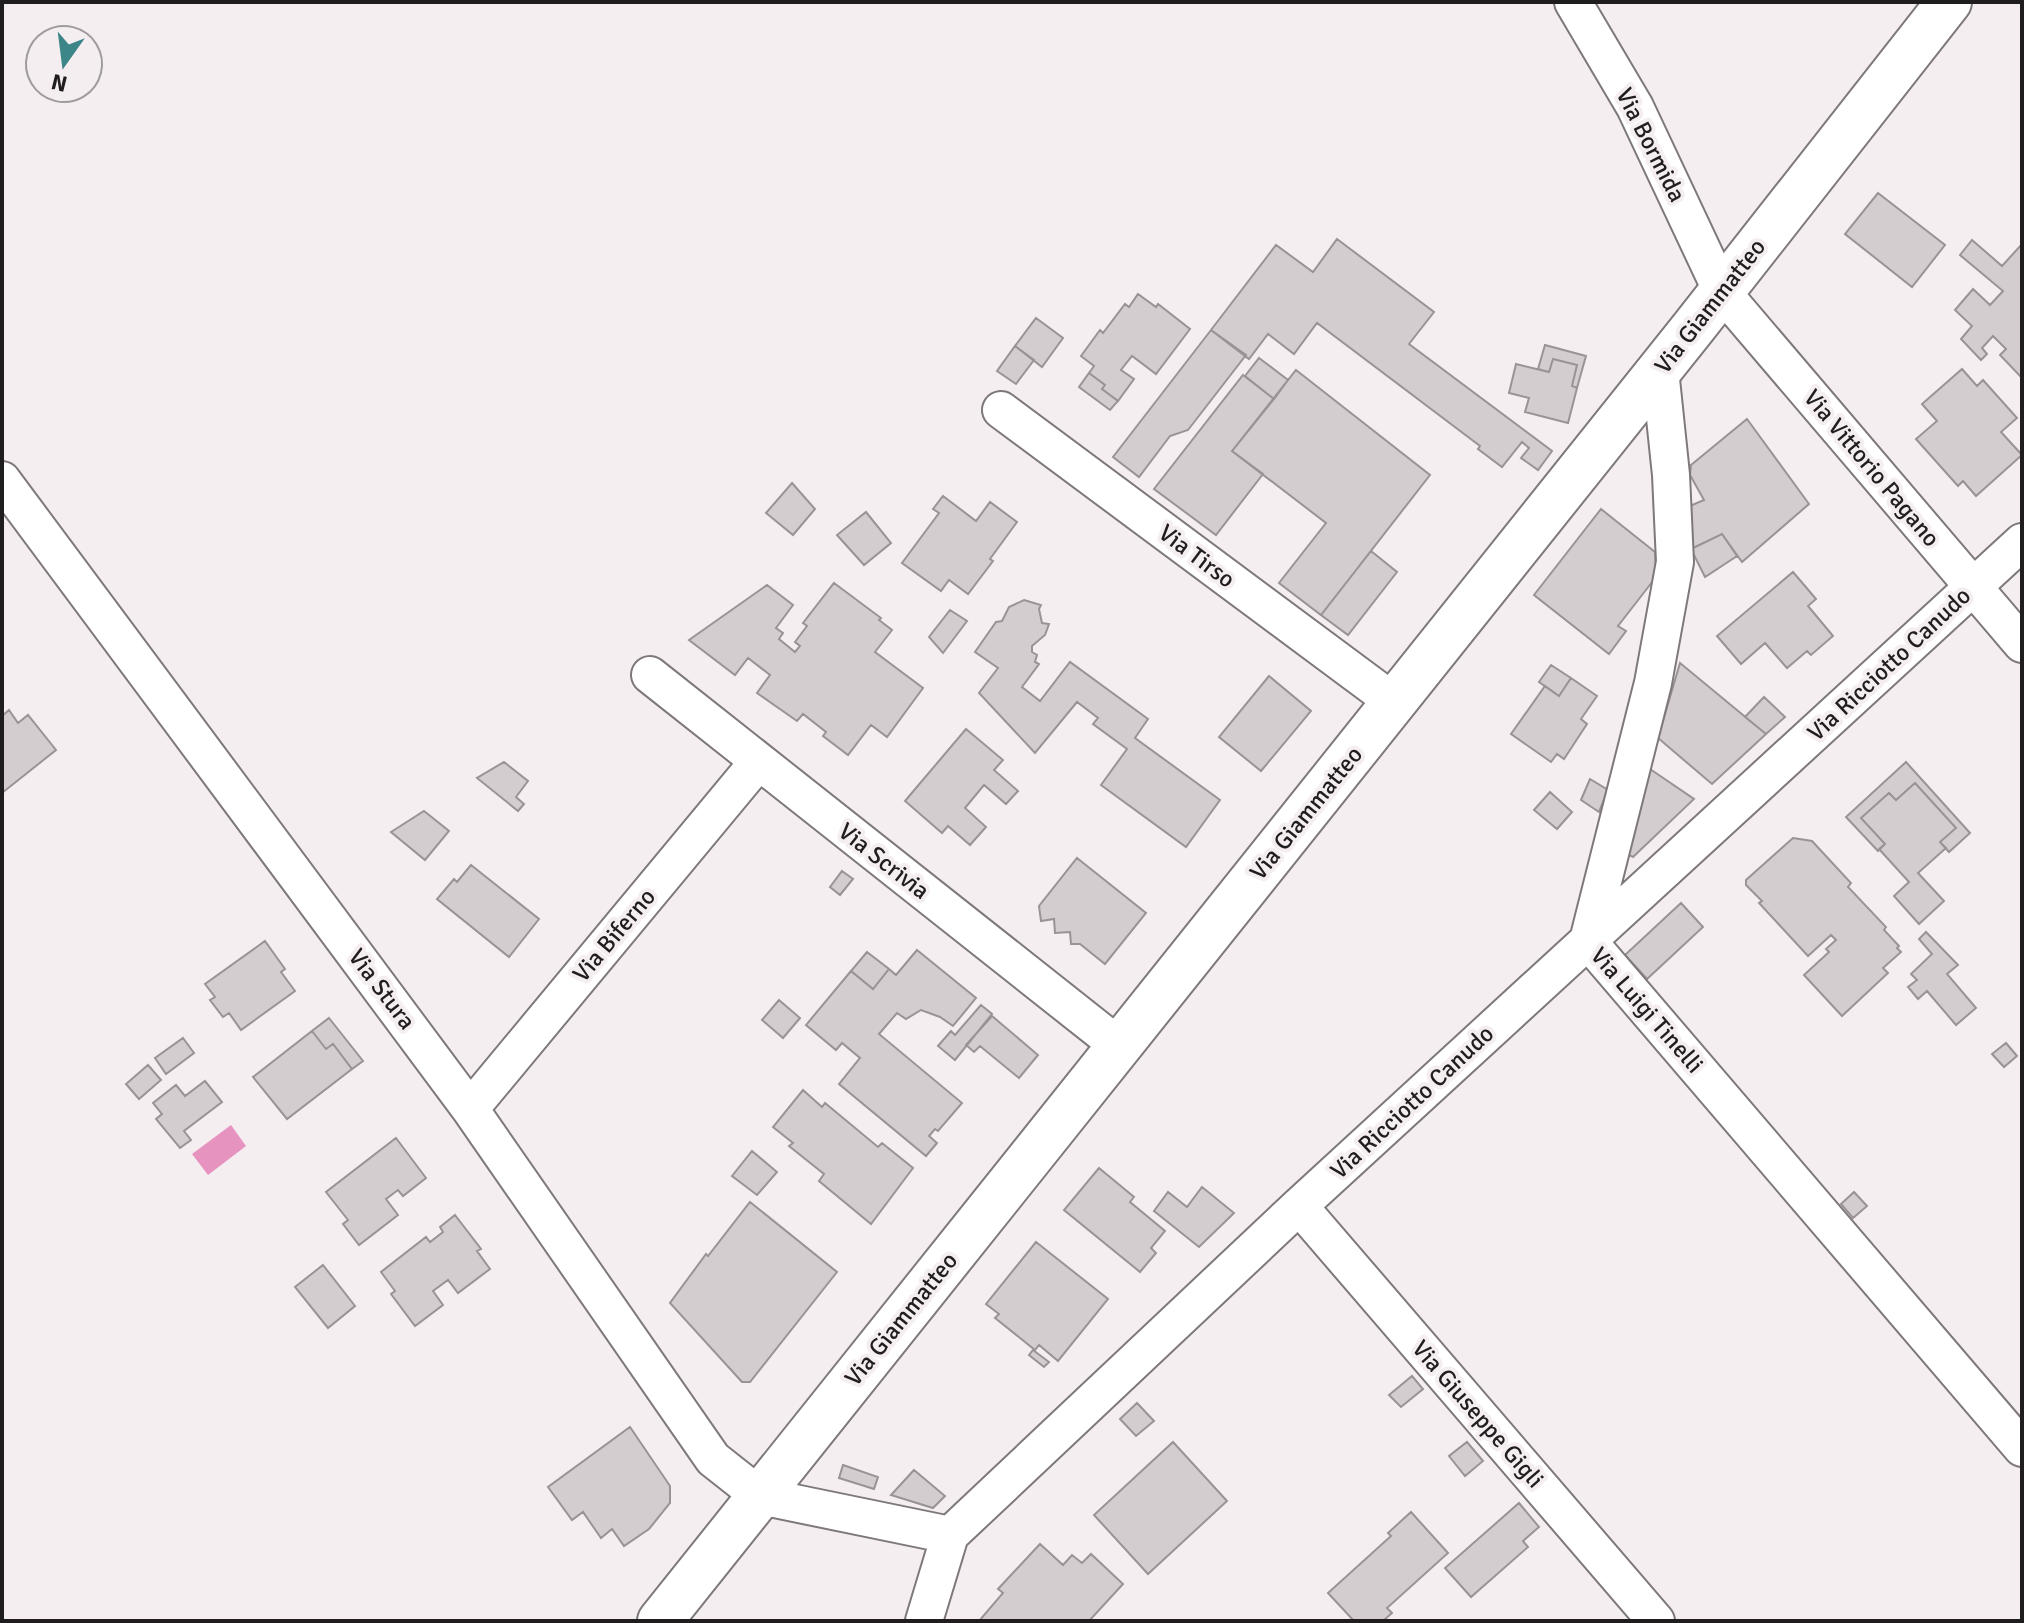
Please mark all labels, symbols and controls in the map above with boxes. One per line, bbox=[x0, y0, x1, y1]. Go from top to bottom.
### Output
north arrow bbox=[24, 24, 104, 104]
text: N bbox=[49, 68, 70, 98]
street label: Via Bormida bbox=[1609, 83, 1693, 207]
street label: Via Giammatteo bbox=[1648, 233, 1772, 379]
street label: Via Vittorio Pagano bbox=[1797, 383, 1947, 553]
street label: Via Tirso bbox=[1153, 518, 1241, 594]
street label: Via Ricciotto Canudo bbox=[1801, 581, 1977, 747]
street label: Via Giammatteo bbox=[1243, 740, 1369, 886]
street label: Via Scrivia bbox=[833, 816, 935, 906]
street label: Via Biferno bbox=[566, 882, 662, 988]
street label: Via Luigi Tinelli bbox=[1584, 941, 1710, 1079]
street label: Via Stura bbox=[342, 943, 422, 1035]
street label: Via Ricciotto Canudo bbox=[1324, 1019, 1500, 1185]
street label: Via Giammatteo bbox=[838, 1246, 964, 1392]
street label: Via Giuseppe Gigli bbox=[1406, 1334, 1550, 1494]

